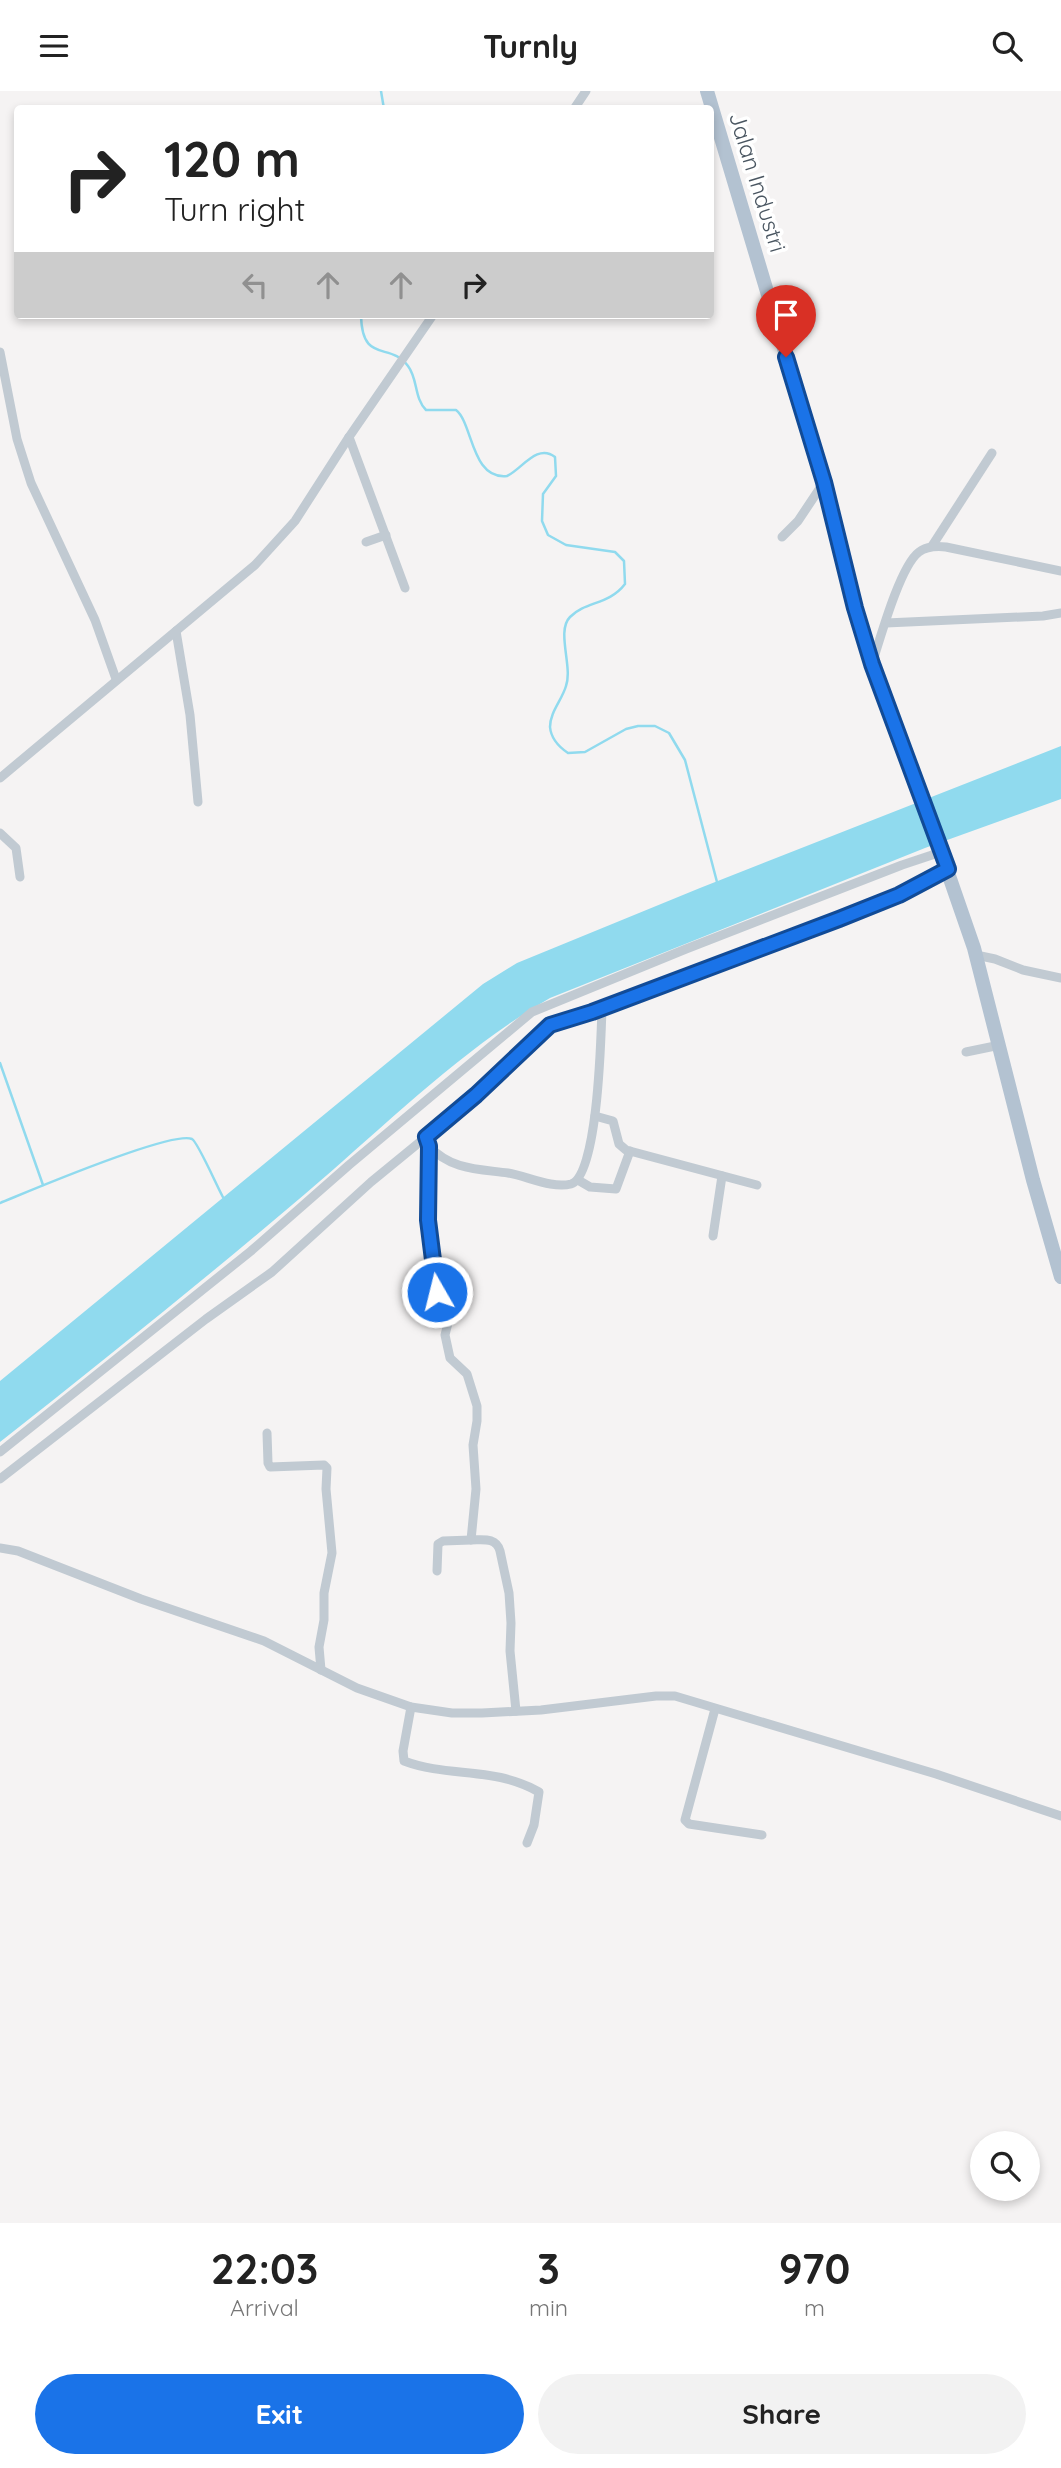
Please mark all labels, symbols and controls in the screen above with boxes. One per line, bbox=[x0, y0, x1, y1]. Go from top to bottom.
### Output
text: Turnly bbox=[483, 26, 578, 66]
icon: menu bbox=[35, 27, 73, 65]
icon: search bbox=[988, 27, 1026, 65]
street label: Jalan Industri bbox=[723, 109, 793, 255]
text: 120 m bbox=[164, 128, 300, 189]
icon: right bbox=[49, 133, 140, 224]
text: Turn right bbox=[164, 189, 305, 229]
icon: left bbox=[236, 266, 274, 304]
icon: ahead bbox=[309, 266, 347, 304]
icon: ahead bbox=[382, 266, 420, 304]
icon: right bbox=[455, 266, 493, 304]
pin bbox=[756, 285, 816, 357]
icon: arrive bbox=[767, 296, 805, 334]
position arrow bbox=[400, 1255, 474, 1329]
map controls bbox=[970, 2131, 1040, 2201]
button: search bbox=[970, 2131, 1040, 2201]
text: 22:03 bbox=[211, 2242, 318, 2295]
text: 3 bbox=[537, 2242, 560, 2295]
text: 970 bbox=[779, 2242, 850, 2295]
text: Arrival bbox=[230, 2293, 299, 2322]
text: min bbox=[529, 2293, 568, 2322]
text: m bbox=[804, 2293, 825, 2322]
button: Exit bbox=[35, 2374, 524, 2454]
button: Share bbox=[538, 2374, 1026, 2454]

